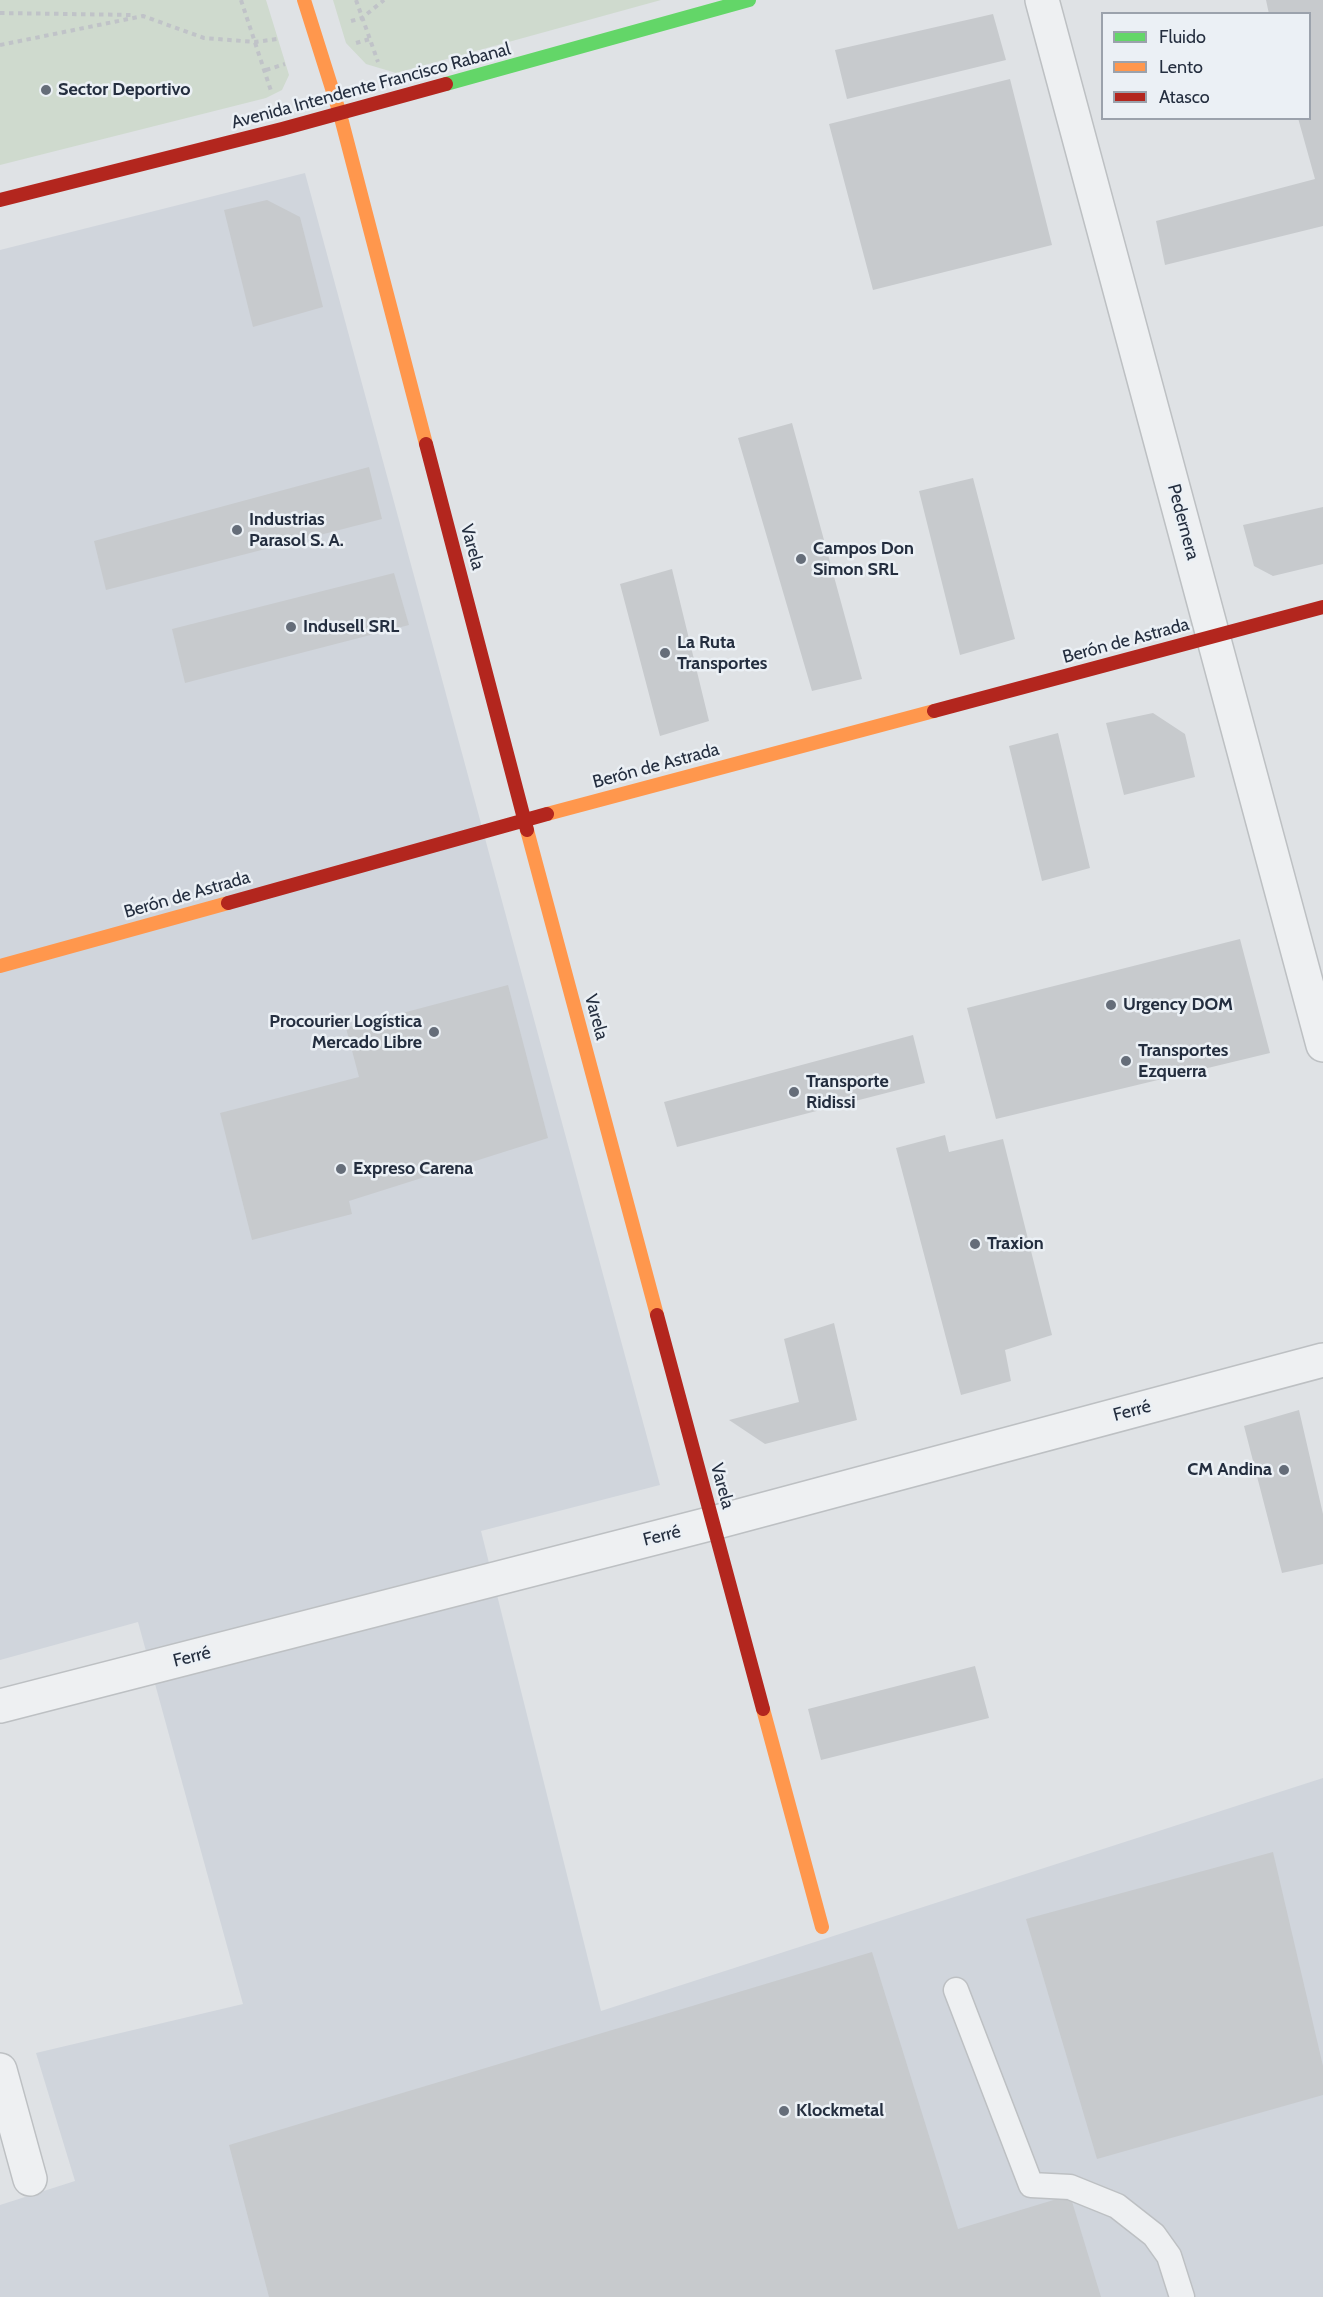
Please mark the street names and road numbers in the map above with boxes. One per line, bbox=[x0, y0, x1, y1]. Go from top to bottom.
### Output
street label: Avenida Intendente Francisco Rabanal bbox=[229, 38, 513, 134]
street label: Pedernera bbox=[1163, 482, 1203, 562]
street label: Varela bbox=[456, 522, 488, 572]
street label: Berón de Astrada bbox=[1060, 614, 1192, 668]
street label: Berón de Astrada bbox=[590, 739, 722, 793]
street label: Berón de Astrada bbox=[121, 867, 253, 923]
street label: Varela bbox=[580, 992, 612, 1042]
street label: Ferré bbox=[1111, 1396, 1153, 1426]
street label: Varela bbox=[706, 1461, 738, 1511]
street label: Ferré bbox=[641, 1521, 683, 1551]
street label: Ferré bbox=[171, 1642, 213, 1672]

